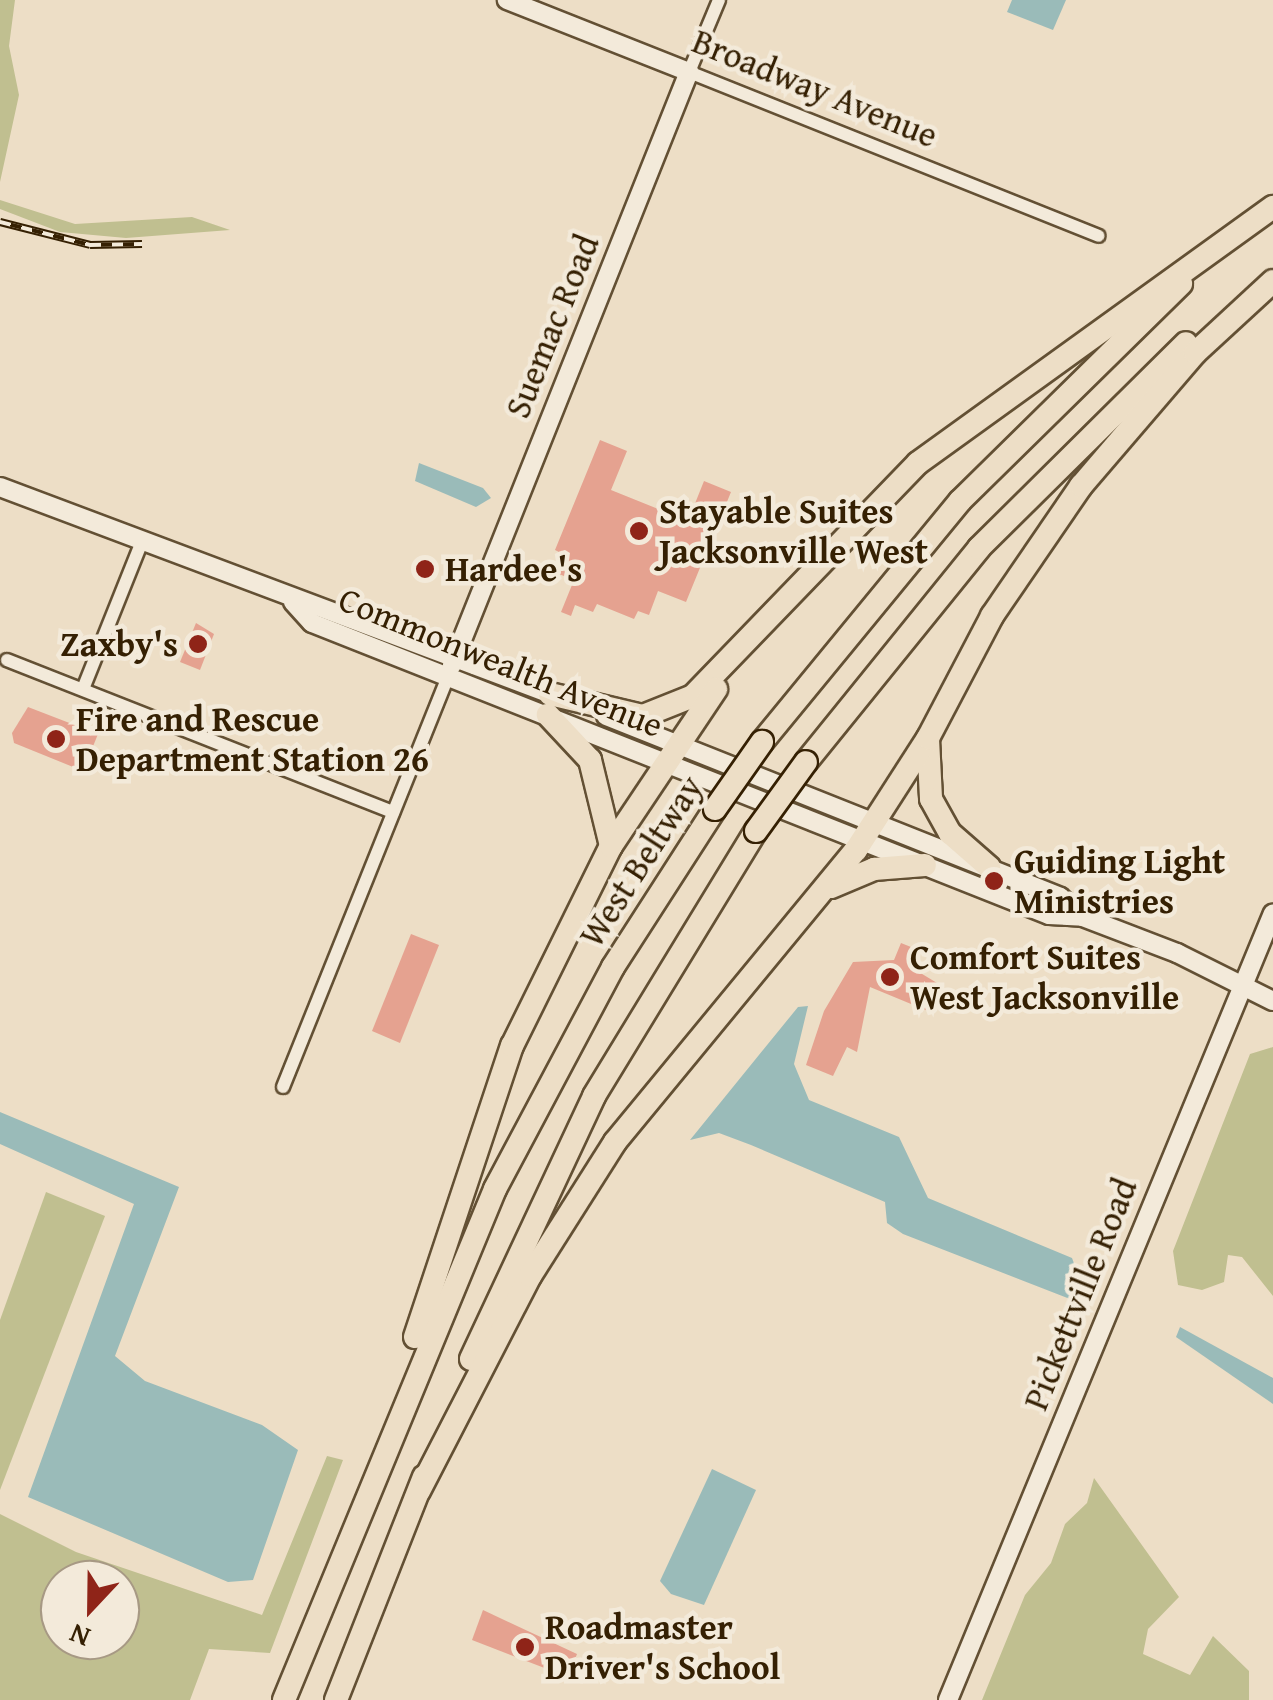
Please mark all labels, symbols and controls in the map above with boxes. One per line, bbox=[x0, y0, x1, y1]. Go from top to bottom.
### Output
street label: Broadway Avenue bbox=[686, 20, 944, 156]
street label: Suemac Road bbox=[496, 228, 608, 424]
place label: Stayable Suites Jacksonville West bbox=[659, 490, 928, 572]
marker: Stayable Suites Jacksonville West bbox=[628, 520, 650, 542]
place label: Hardee's bbox=[445, 548, 582, 590]
marker: Hardee's bbox=[414, 558, 436, 580]
street label: Commonwealth Avenue bbox=[333, 578, 669, 746]
place label: Zaxby's bbox=[60, 623, 178, 665]
marker: Zaxby's bbox=[187, 633, 209, 655]
place label: Fire and Rescue Department Station 26 bbox=[76, 698, 429, 780]
marker: Fire and Rescue Department Station 26 bbox=[45, 728, 67, 750]
street label: West Beltway bbox=[570, 768, 712, 954]
place label: Guiding Light Ministries bbox=[1014, 840, 1225, 922]
marker: Guiding Light Ministries bbox=[983, 870, 1005, 892]
place label: Comfort Suites West Jacksonville bbox=[910, 936, 1179, 1018]
marker: Comfort Suites West Jacksonville bbox=[879, 966, 901, 988]
street label: Pickettville Road bbox=[1014, 1172, 1146, 1416]
north arrow bbox=[40, 1560, 140, 1660]
place label: Roadmaster Driver's School bbox=[545, 1606, 780, 1688]
text: N bbox=[63, 1614, 96, 1659]
marker: Roadmaster Driver's School bbox=[514, 1636, 536, 1658]

